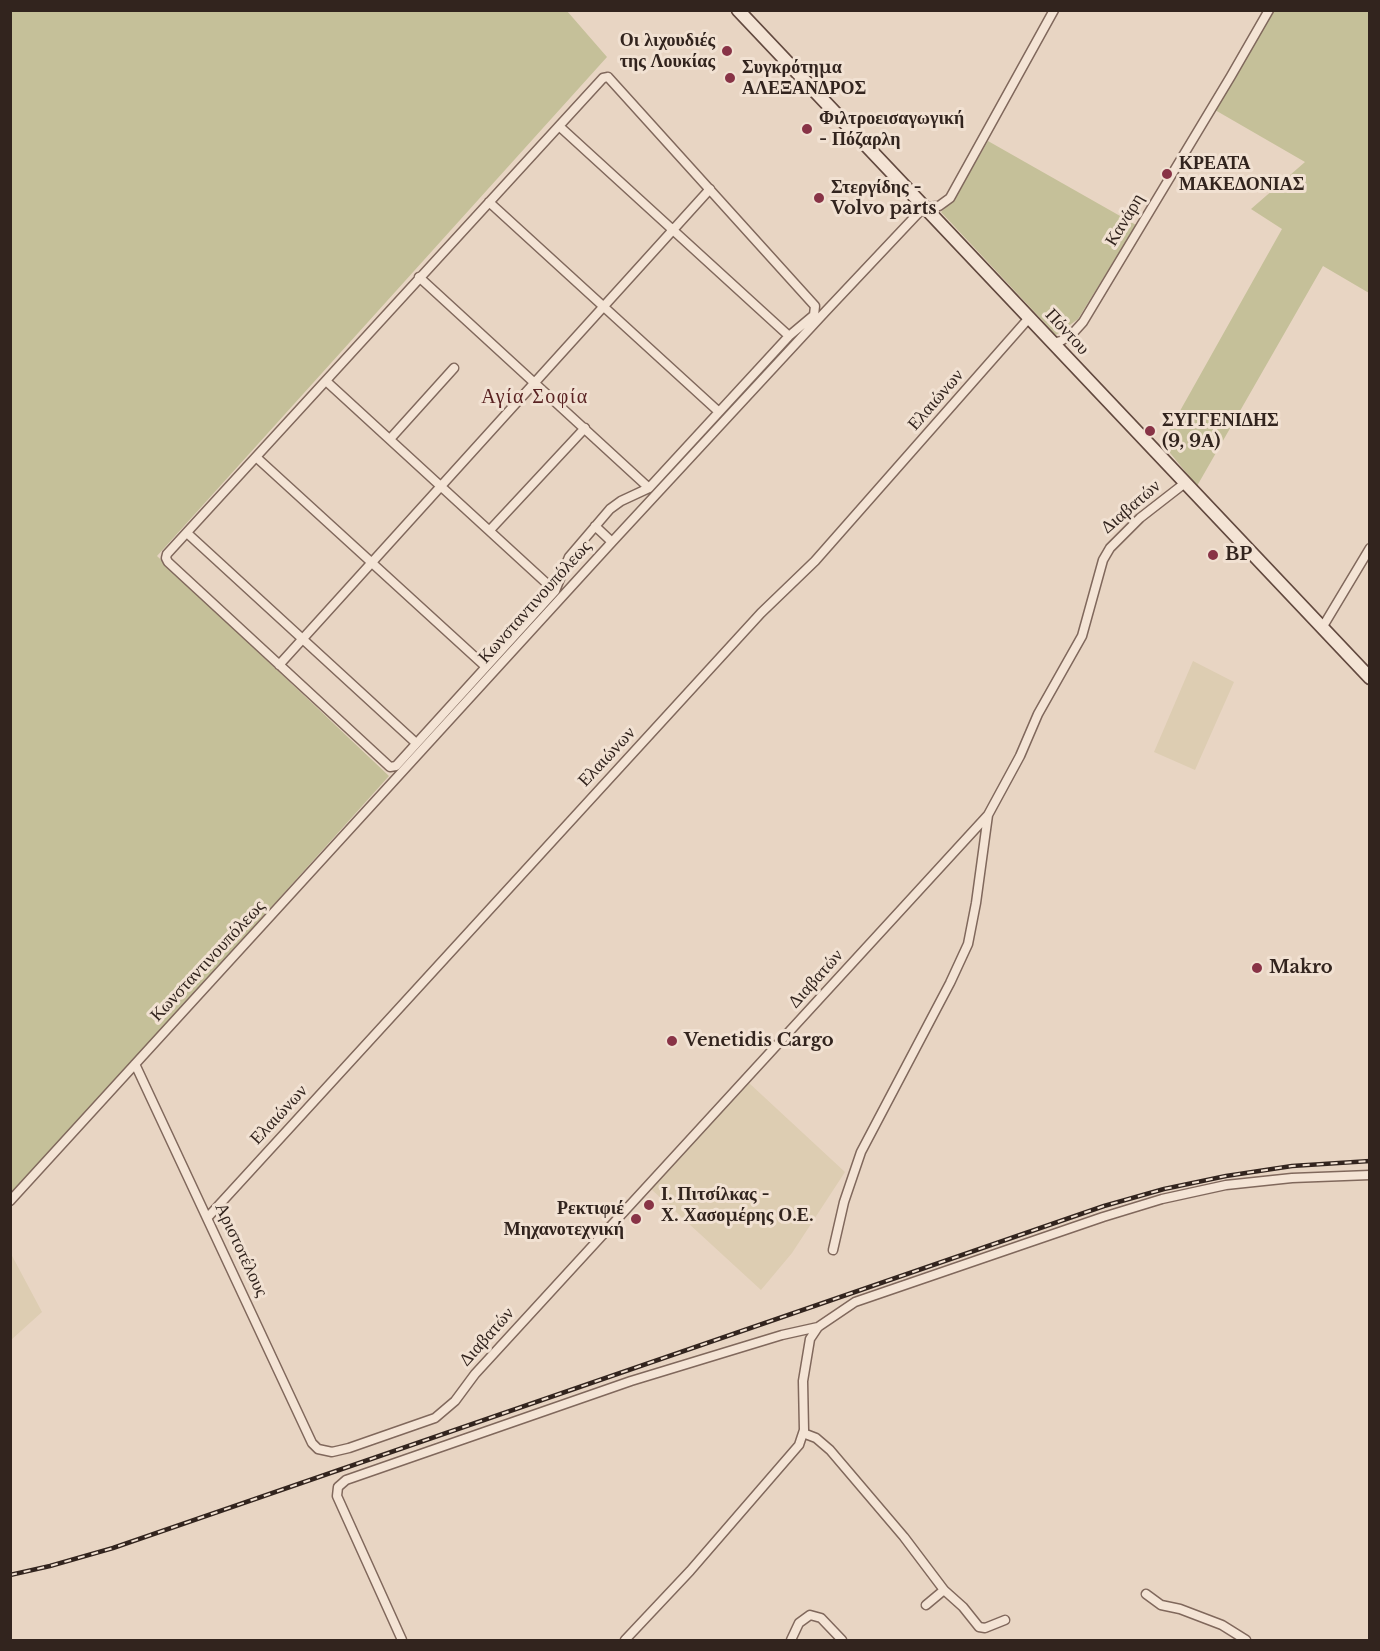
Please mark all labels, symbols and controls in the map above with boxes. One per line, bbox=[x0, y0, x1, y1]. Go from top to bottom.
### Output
place label: Οι λιχουδιές της Λουκίας bbox=[620, 30, 715, 72]
marker: Οι λιχουδιές της Λουκίας bbox=[720, 44, 734, 58]
place label: Συγκρότημα ΑΛΕΞΑΝΔΡΟΣ bbox=[742, 57, 866, 100]
marker: Συγκρότημα ΑΛΕΞΑΝΔΡΟΣ bbox=[723, 71, 737, 85]
place label: Φιλτροεισαγωγική - Πόζαρλη bbox=[819, 108, 964, 150]
marker: Φιλτροεισαγωγική - Πόζαρλη bbox=[800, 122, 814, 136]
place label: ΚΡΕΑΤΑ ΜΑΚΕΔΟΝΙΑΣ bbox=[1179, 153, 1305, 195]
marker: ΚΡΕΑΤΑ ΜΑΚΕΔΟΝΙΑΣ bbox=[1160, 167, 1174, 181]
place label: Στεργίδης - Volvo parts bbox=[831, 177, 937, 219]
street label: Κανάρη bbox=[1101, 190, 1149, 250]
marker: Στεργίδης - Volvo parts bbox=[812, 191, 826, 205]
street label: Πόντου bbox=[1040, 304, 1094, 360]
street label: Ελαιώνων bbox=[904, 365, 968, 435]
district label: Αγία Σοφία bbox=[481, 385, 589, 409]
place label: ΣΥΓΓΕΝΙΔΗΣ (9, 9Α) bbox=[1162, 410, 1279, 452]
marker: ΣΥΓΓΕΝΙΔΗΣ (9, 9Α) bbox=[1143, 424, 1157, 438]
street label: Διαβατών bbox=[1097, 475, 1165, 539]
street label: Κωνσταντινουπόλεως bbox=[474, 536, 596, 668]
place label: BP bbox=[1225, 544, 1252, 566]
marker: BP bbox=[1206, 548, 1220, 562]
street label: Ελαιώνων bbox=[574, 723, 640, 791]
street label: Κωνσταντινουπόλεως bbox=[146, 896, 270, 1026]
street label: Διαβατών bbox=[784, 945, 848, 1013]
place label: Makro bbox=[1269, 957, 1333, 979]
marker: Makro bbox=[1250, 961, 1264, 975]
place label: Venetidis Cargo bbox=[684, 1030, 834, 1052]
marker: Venetidis Cargo bbox=[665, 1034, 679, 1048]
street label: Ελαιώνων bbox=[246, 1081, 312, 1149]
place label: Ι. Πιτσίλκας - Χ. Χασομέρης Ο.Ε. bbox=[661, 1184, 814, 1226]
place label: Ρεκτιφιέ Μηχανοτεχνική bbox=[504, 1198, 624, 1240]
marker: Ι. Πιτσίλκας - Χ. Χασομέρης Ο.Ε. bbox=[642, 1198, 656, 1212]
street label: Αριστοτέλους bbox=[210, 1200, 272, 1300]
marker: Ρεκτιφιέ Μηχανοτεχνική bbox=[629, 1212, 643, 1226]
street label: Διαβατών bbox=[455, 1303, 519, 1371]

